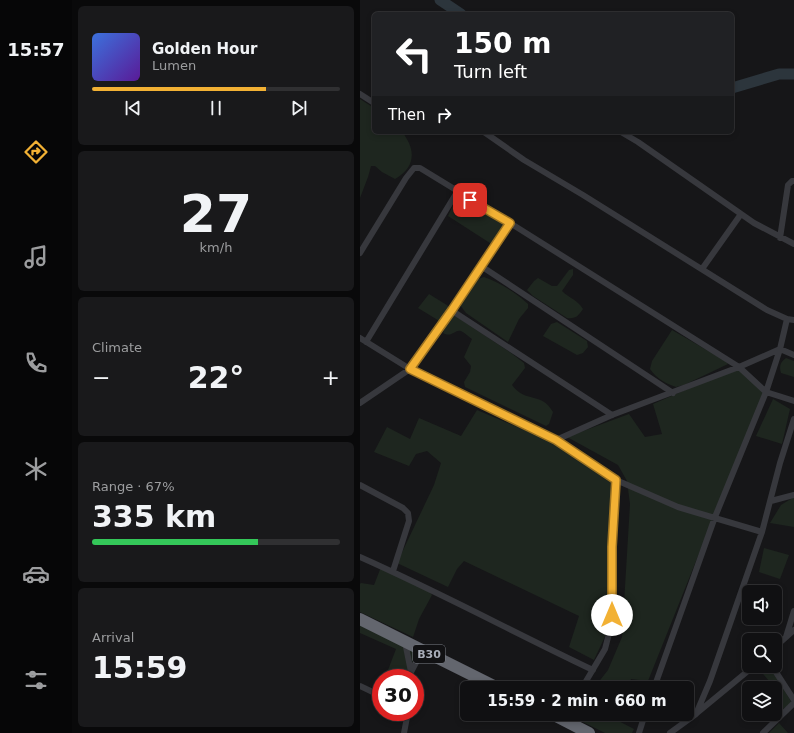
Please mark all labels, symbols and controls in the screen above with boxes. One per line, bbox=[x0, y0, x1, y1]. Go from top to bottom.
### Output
text: 150 m bbox=[454, 27, 551, 60]
icon: left bbox=[388, 28, 440, 80]
text: 15:57 bbox=[7, 39, 65, 60]
text: Golden Hour bbox=[152, 40, 258, 58]
text: Lumen bbox=[152, 58, 196, 73]
text: Turn left bbox=[454, 61, 527, 82]
icon: previous bbox=[122, 97, 144, 119]
icon: pause bbox=[205, 97, 227, 119]
icon: next bbox=[288, 97, 310, 119]
icon: right bbox=[433, 104, 455, 126]
text: Then bbox=[388, 106, 425, 124]
icon: directions bbox=[22, 138, 50, 166]
pin bbox=[453, 183, 487, 217]
text: 27 bbox=[180, 184, 252, 244]
icon: arrive bbox=[459, 189, 481, 211]
text: km/h bbox=[200, 240, 232, 255]
icon: music bbox=[22, 243, 50, 271]
text: Climate bbox=[92, 340, 142, 355]
icon: phone bbox=[22, 349, 50, 377]
text: 22° bbox=[188, 360, 244, 395]
text: − bbox=[92, 365, 110, 390]
text: + bbox=[322, 365, 340, 390]
icon: climate bbox=[22, 455, 50, 483]
text: Range · 67% bbox=[92, 479, 175, 494]
text: 335 km bbox=[92, 499, 216, 534]
icon: car bbox=[22, 560, 50, 588]
map controls bbox=[742, 585, 782, 721]
button: sound bbox=[742, 585, 782, 625]
position arrow bbox=[591, 594, 633, 636]
text: Arrival bbox=[92, 630, 134, 645]
button: search bbox=[742, 633, 782, 673]
road number: B30 bbox=[413, 645, 445, 663]
text: 15:59 bbox=[92, 650, 188, 685]
icon: filters bbox=[22, 666, 50, 694]
speed limit sign: 30 bbox=[372, 669, 424, 721]
button: layers bbox=[742, 681, 782, 721]
text: 15:59 · 2 min · 660 m bbox=[487, 692, 667, 710]

